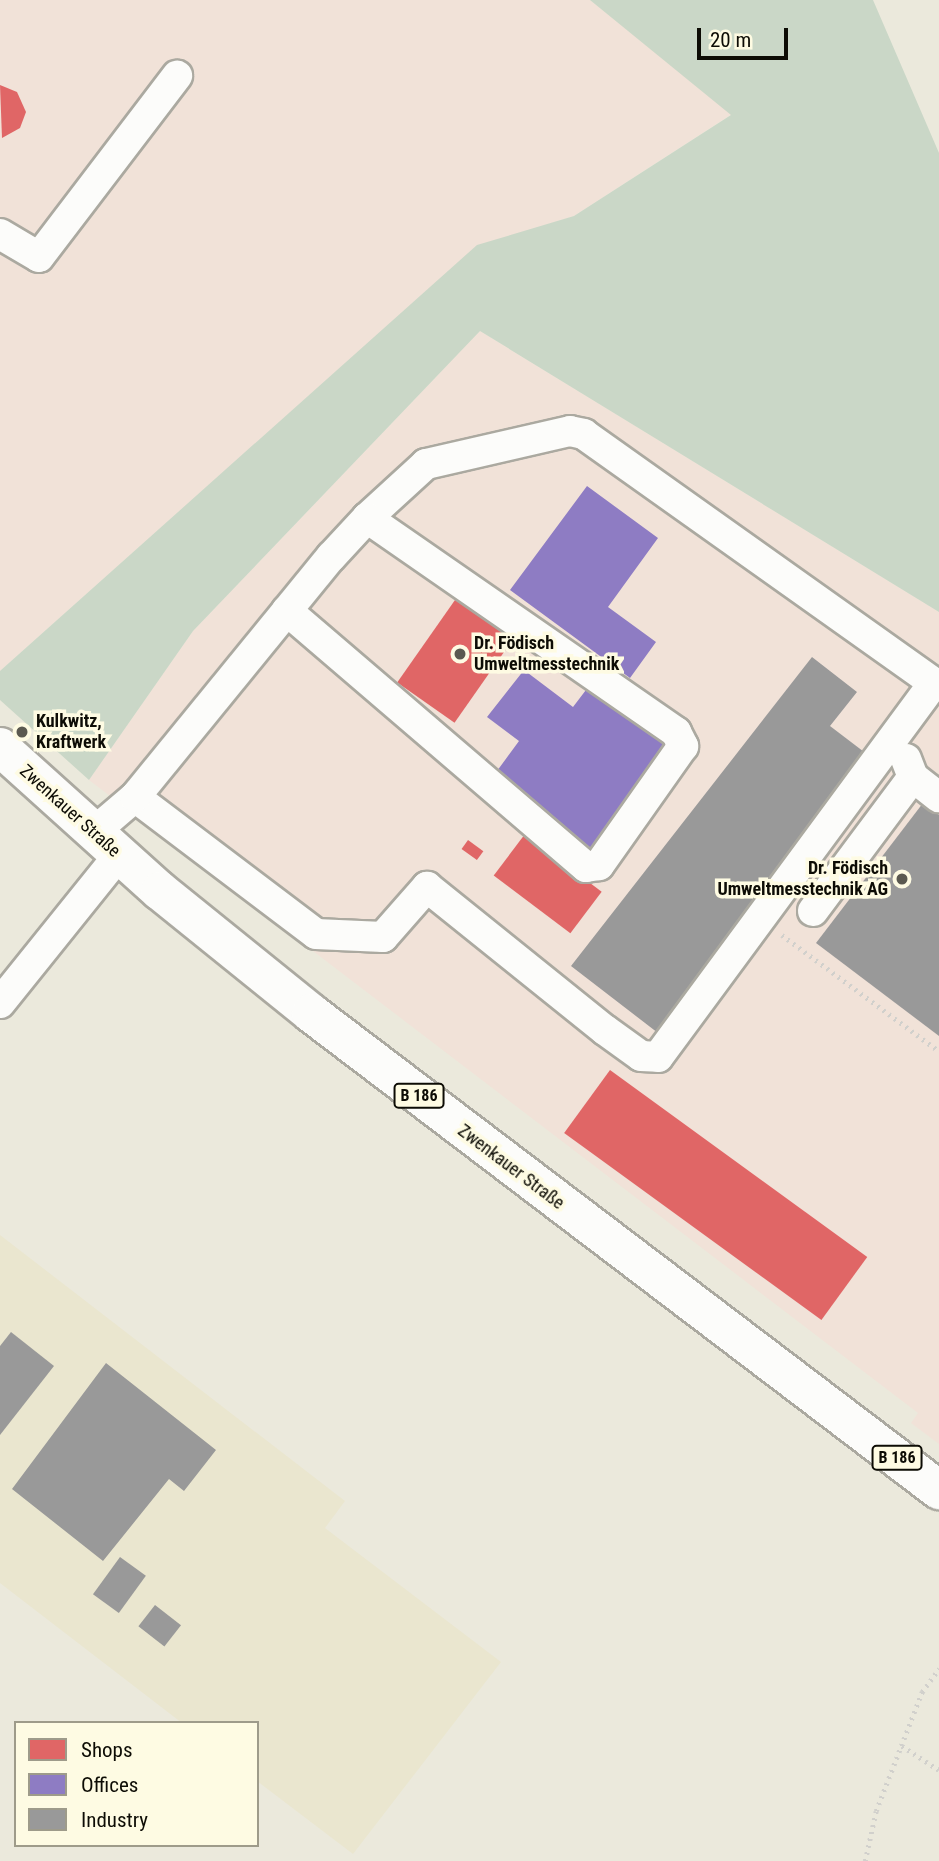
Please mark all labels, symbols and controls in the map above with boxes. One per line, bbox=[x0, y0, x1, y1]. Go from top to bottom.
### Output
scale bar bbox=[701, 14, 792, 58]
text: 20 m bbox=[710, 28, 751, 52]
place label: Dr. Födisch Umweltmesstechnik bbox=[474, 633, 619, 676]
marker: Dr. Födisch Umweltmesstechnik bbox=[452, 646, 468, 662]
place label: Kulkwitz, Kraftwerk bbox=[36, 711, 106, 754]
marker: Kulkwitz, Kraftwerk bbox=[14, 724, 30, 740]
street label: Zwenkauer Straße bbox=[15, 760, 125, 862]
place label: Dr. Födisch Umweltmesstechnik AG bbox=[717, 858, 888, 900]
marker: Dr. Födisch Umweltmesstechnik AG bbox=[894, 871, 910, 887]
road number: B 186 bbox=[393, 1084, 445, 1108]
street label: Zwenkauer Straße bbox=[453, 1120, 569, 1214]
road number: B 186 bbox=[871, 1446, 923, 1470]
legend bbox=[14, 1721, 259, 1847]
text: Shops bbox=[81, 1738, 133, 1762]
text: Offices bbox=[81, 1773, 138, 1797]
text: Industry bbox=[81, 1808, 148, 1832]

